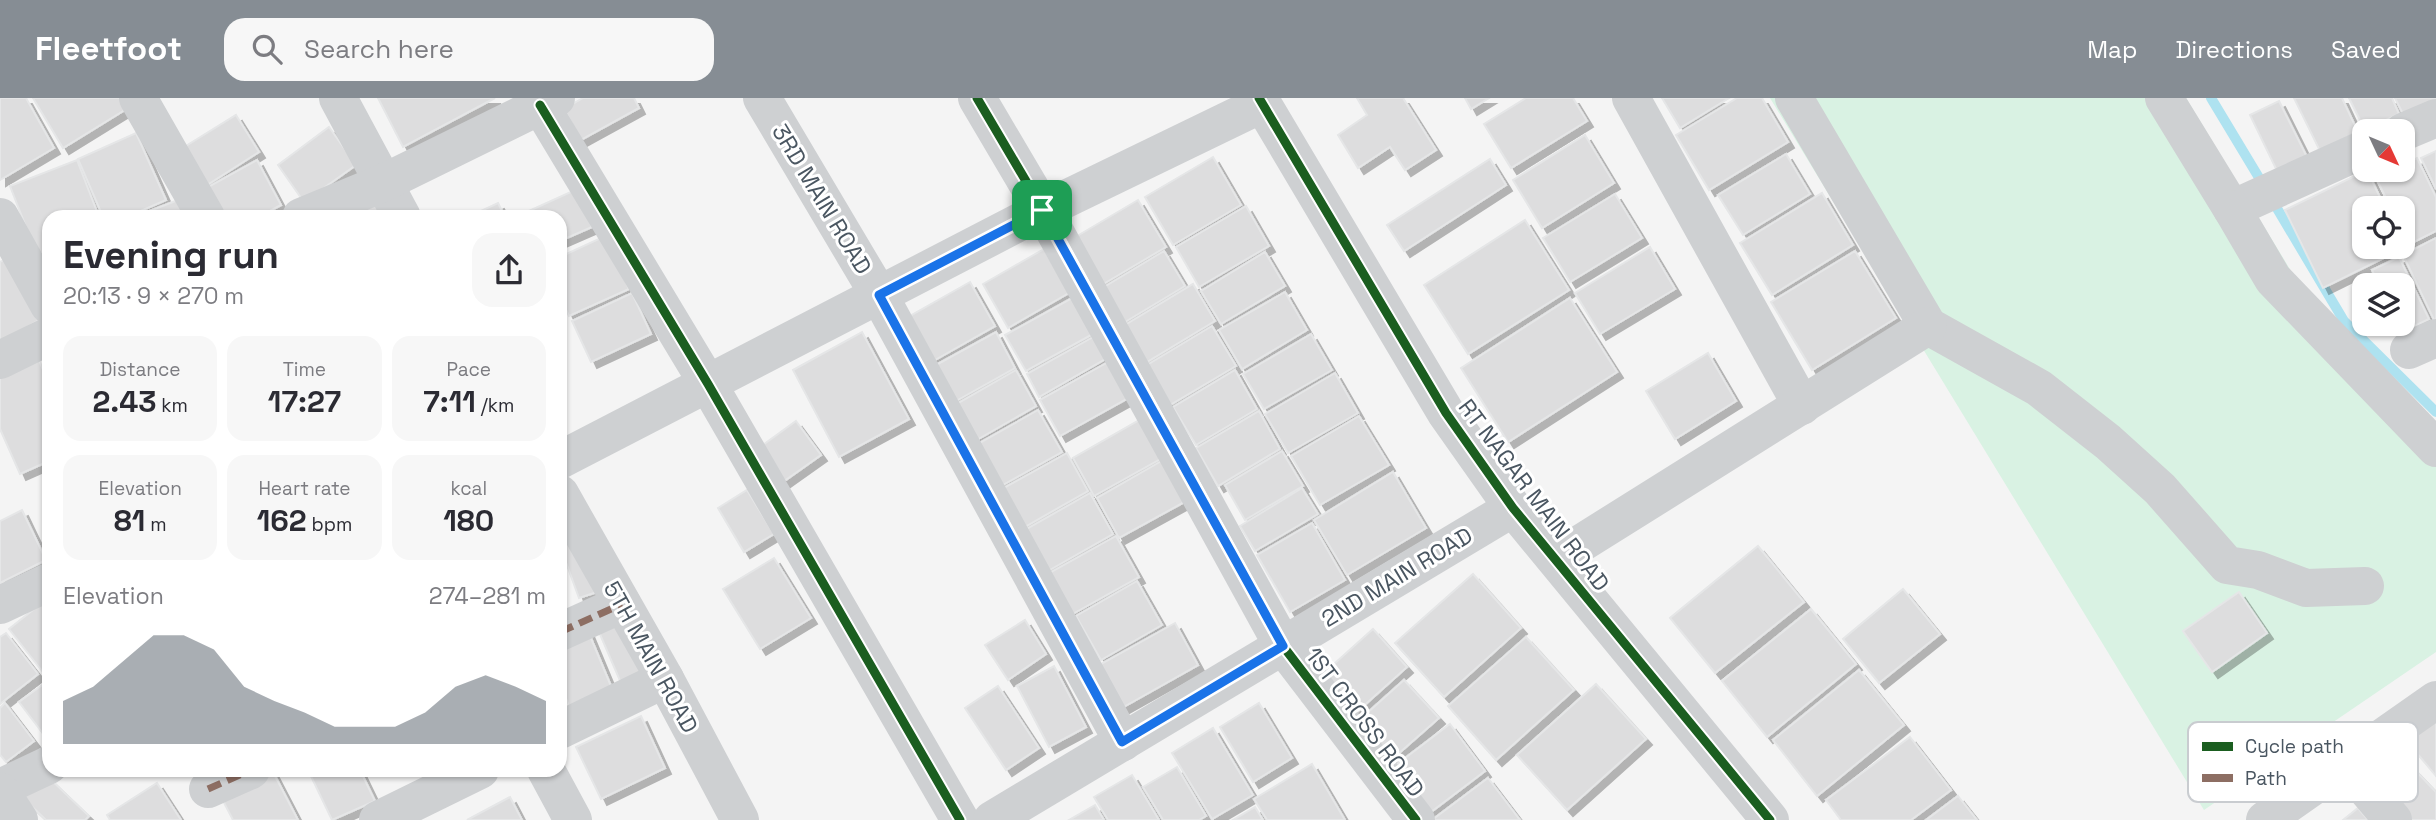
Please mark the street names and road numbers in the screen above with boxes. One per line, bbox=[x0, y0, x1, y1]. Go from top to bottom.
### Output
street label: 3RD MAIN ROAD bbox=[765, 118, 879, 280]
street label: RT NAGAR MAIN ROAD bbox=[1452, 393, 1616, 597]
street label: 2ND MAIN ROAD bbox=[1316, 520, 1478, 634]
street label: 5TH MAIN ROAD bbox=[597, 576, 705, 738]
street label: 1ST CROSS ROAD bbox=[1299, 641, 1431, 803]

